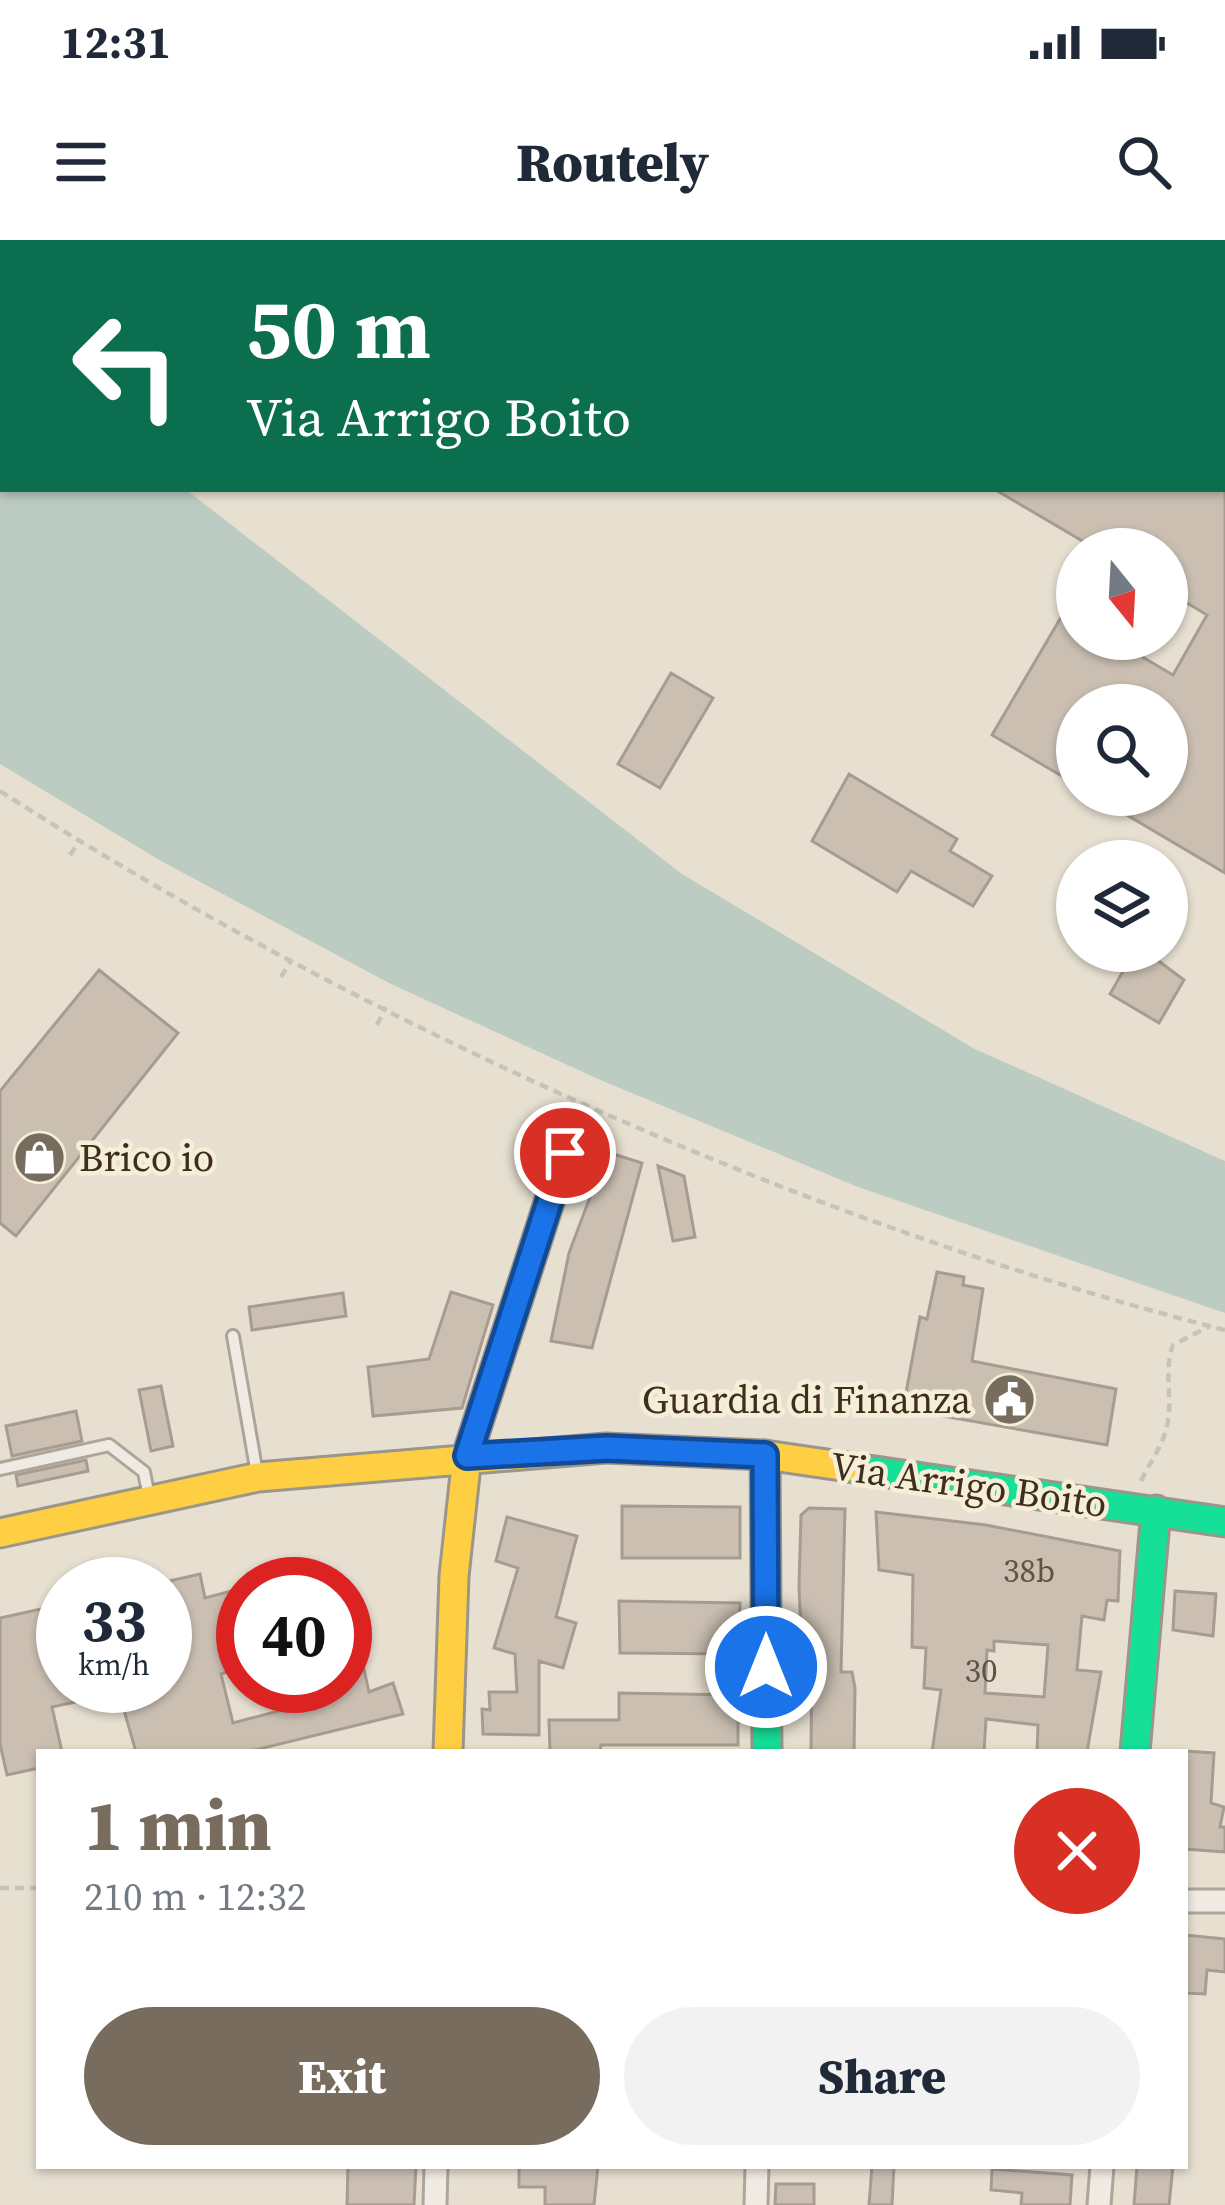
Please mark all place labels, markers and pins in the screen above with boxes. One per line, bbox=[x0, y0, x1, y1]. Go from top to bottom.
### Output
pin bbox=[514, 1102, 616, 1204]
shop icon: Brico io bbox=[12, 1129, 68, 1185]
place label: Brico io bbox=[79, 1131, 214, 1184]
public building icon: Guardia di Finanza bbox=[982, 1371, 1038, 1427]
place label: Guardia di Finanza bbox=[642, 1373, 971, 1426]

